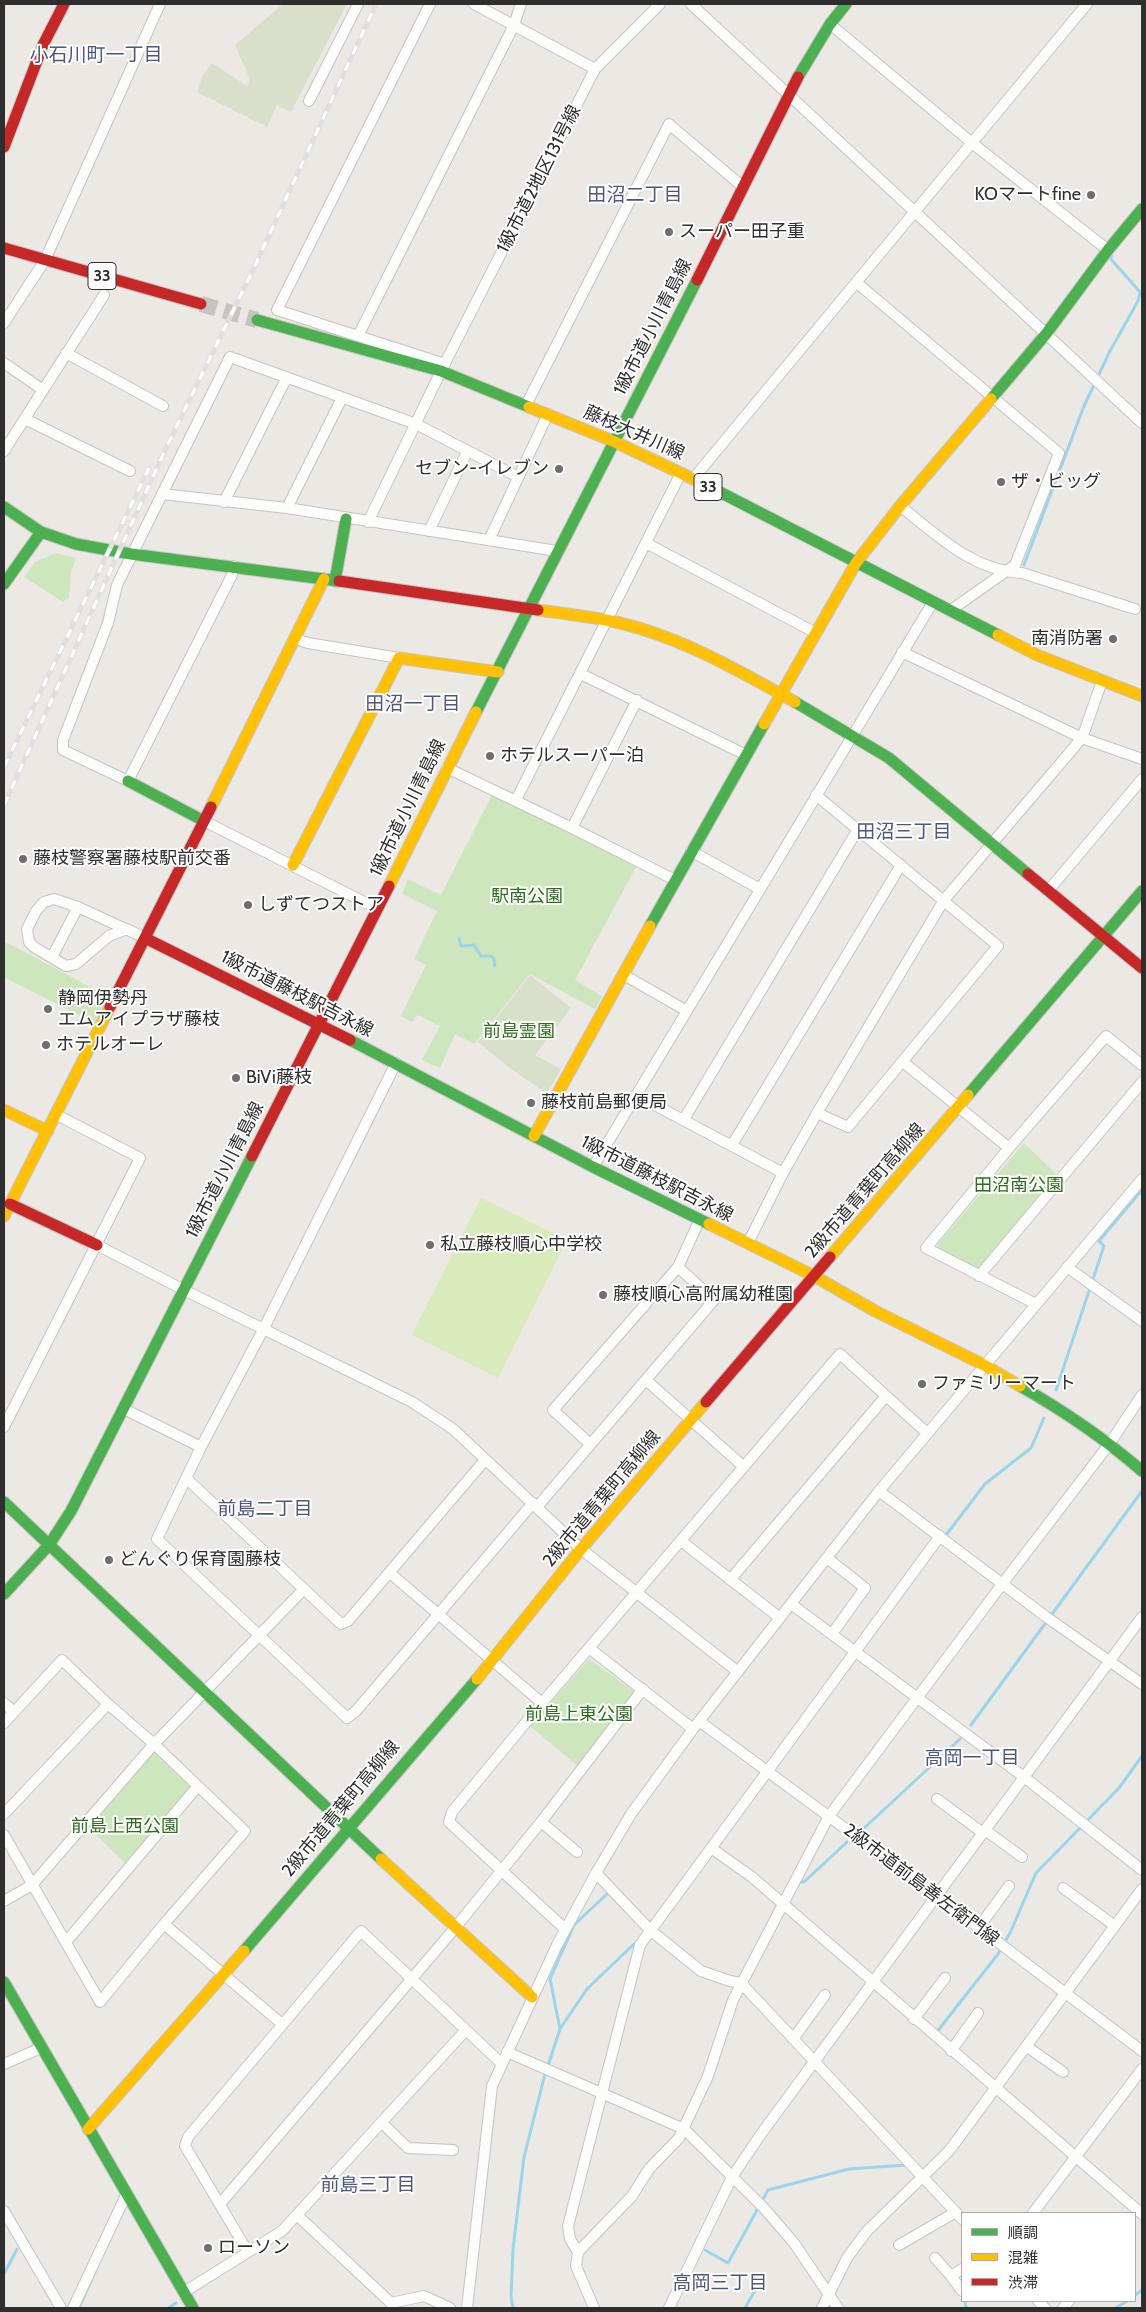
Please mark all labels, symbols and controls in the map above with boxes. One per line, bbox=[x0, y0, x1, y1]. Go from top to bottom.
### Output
district label: 小石川町一丁目 bbox=[30, 44, 162, 66]
street label: 1級市道2地区131号線 bbox=[492, 102, 586, 256]
district label: 田沼二丁目 bbox=[588, 184, 682, 206]
place label: KOマートfine bbox=[974, 184, 1081, 206]
marker: KOマートfine bbox=[1085, 189, 1097, 201]
place label: スーパー田子重 bbox=[679, 221, 805, 243]
marker: スーパー田子重 bbox=[663, 226, 675, 238]
street label: 1級市道小川青島線 bbox=[609, 255, 697, 399]
road number: 33 bbox=[88, 262, 116, 290]
street label: 藤枝大井川線 bbox=[580, 401, 688, 465]
place label: セブン-イレブン bbox=[415, 458, 549, 480]
marker: セブン-イレブン bbox=[553, 463, 565, 475]
place label: ザ・ビッグ bbox=[1011, 471, 1101, 493]
road number: 33 bbox=[694, 474, 722, 501]
marker: ザ・ビッグ bbox=[995, 476, 1007, 488]
place label: 南消防署 bbox=[1031, 628, 1103, 650]
marker: 南消防署 bbox=[1107, 633, 1119, 645]
district label: 田沼一丁目 bbox=[366, 693, 460, 715]
street label: 1級市道小川青島線 bbox=[365, 736, 451, 880]
place label: ホテルスーパー泊 bbox=[500, 745, 644, 767]
marker: ホテルスーパー泊 bbox=[484, 750, 496, 762]
district label: 田沼三丁目 bbox=[857, 821, 951, 843]
place label: 藤枝警察署藤枝駅前交番 bbox=[33, 848, 231, 870]
marker: 藤枝警察署藤枝駅前交番 bbox=[17, 853, 29, 865]
park label: 駅南公園 bbox=[491, 886, 563, 908]
place label: しずてつストア bbox=[258, 894, 384, 916]
marker: しずてつストア bbox=[242, 899, 254, 911]
street label: 1級市道藤枝駅吉永線 bbox=[217, 946, 377, 1042]
place label: 静岡伊勢丹 エムアイプラザ藤枝 bbox=[58, 988, 220, 1030]
marker: 静岡伊勢丹 エムアイプラザ藤枝 bbox=[42, 1003, 54, 1015]
park label: 前島霊園 bbox=[483, 1021, 555, 1043]
place label: ホテルオーレ bbox=[56, 1034, 164, 1056]
marker: ホテルオーレ bbox=[40, 1039, 52, 1051]
place label: BiVi藤枝 bbox=[246, 1067, 312, 1089]
marker: BiVi藤枝 bbox=[230, 1072, 242, 1084]
place label: 藤枝前島郵便局 bbox=[541, 1092, 667, 1114]
marker: 藤枝前島郵便局 bbox=[525, 1097, 537, 1109]
street label: 1級市道小川青島線 bbox=[181, 1098, 269, 1242]
street label: 2級市道青葉町高柳線 bbox=[801, 1119, 929, 1263]
street label: 1級市道藤枝駅吉永線 bbox=[577, 1131, 737, 1227]
park label: 田沼南公園 bbox=[974, 1175, 1064, 1197]
place label: 私立藤枝順心中学校 bbox=[440, 1234, 602, 1256]
marker: 私立藤枝順心中学校 bbox=[424, 1239, 436, 1251]
place label: 藤枝順心高附属幼稚園 bbox=[613, 1284, 793, 1306]
marker: 藤枝順心高附属幼稚園 bbox=[597, 1289, 609, 1301]
place label: ファミリーマート bbox=[932, 1373, 1076, 1395]
marker: ファミリーマート bbox=[916, 1378, 928, 1390]
street label: 2級市道青葉町高柳線 bbox=[539, 1426, 665, 1572]
district label: 前島二丁目 bbox=[218, 1498, 312, 1520]
place label: どんぐり保育園藤枝 bbox=[119, 1549, 281, 1571]
marker: どんぐり保育園藤枝 bbox=[103, 1554, 115, 1566]
park label: 前島上東公園 bbox=[525, 1704, 633, 1726]
street label: 2級市道青葉町高柳線 bbox=[278, 1736, 404, 1882]
district label: 高岡一丁目 bbox=[925, 1747, 1019, 1769]
park label: 前島上西公園 bbox=[71, 1816, 179, 1838]
street label: 2級市道前島善左衛門線 bbox=[839, 1819, 1003, 1951]
district label: 前島三丁目 bbox=[321, 2174, 415, 2196]
legend bbox=[961, 2212, 1136, 2302]
text: 順調 bbox=[1008, 2224, 1038, 2242]
place label: ローソン bbox=[218, 2237, 290, 2259]
marker: ローソン bbox=[202, 2242, 214, 2254]
text: 混雑 bbox=[1008, 2249, 1038, 2267]
district label: 高岡三丁目 bbox=[673, 2272, 767, 2294]
text: 渋滞 bbox=[1008, 2274, 1038, 2292]

